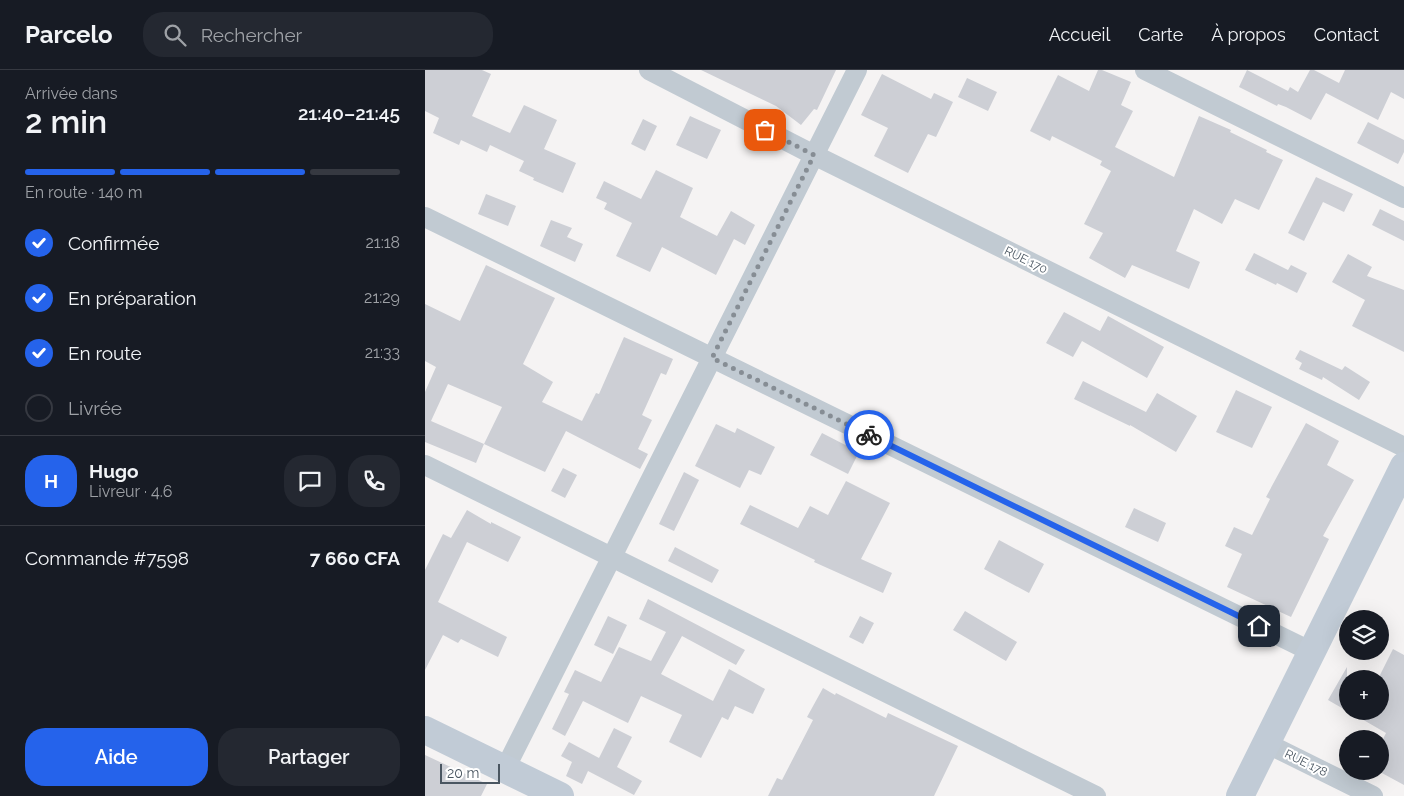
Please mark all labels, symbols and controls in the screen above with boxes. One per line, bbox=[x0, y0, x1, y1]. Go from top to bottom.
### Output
search box bbox=[143, 12, 493, 57]
text: Parcelo bbox=[25, 20, 113, 49]
icon: search bbox=[161, 21, 189, 49]
text: Rechercher bbox=[201, 24, 302, 46]
text: Accueil bbox=[1049, 24, 1110, 45]
text: Carte bbox=[1138, 24, 1183, 45]
text: À propos bbox=[1211, 24, 1286, 45]
text: Contact bbox=[1314, 24, 1379, 45]
text: Arrivée dans bbox=[25, 84, 117, 103]
text: 21:40–21:45 bbox=[298, 102, 400, 124]
text: 2 min bbox=[25, 103, 107, 140]
pin bbox=[744, 109, 786, 151]
icon: bag bbox=[751, 116, 779, 144]
text: En route · 140 m bbox=[25, 183, 142, 202]
icon: check bbox=[25, 229, 53, 257]
text: Confirmée bbox=[68, 232, 159, 254]
text: 21:18 bbox=[365, 233, 400, 252]
street label: RUE 170 bbox=[1002, 244, 1050, 276]
icon: check bbox=[25, 284, 53, 312]
text: En préparation bbox=[68, 287, 197, 309]
text: 21:29 bbox=[364, 288, 400, 307]
icon: check bbox=[25, 339, 53, 367]
text: En route bbox=[68, 342, 142, 364]
text: 21:33 bbox=[365, 343, 400, 362]
text: Livrée bbox=[68, 397, 122, 419]
courier bbox=[844, 410, 894, 460]
icon: bike bbox=[855, 421, 883, 449]
button: chat bbox=[284, 455, 336, 507]
button: phone bbox=[348, 455, 400, 507]
text: Hugo bbox=[89, 460, 138, 482]
text: H bbox=[44, 470, 58, 492]
text: Livreur · 4.6 bbox=[89, 482, 172, 501]
text: Commande #7598 bbox=[25, 547, 189, 569]
text: 7 660 CFA bbox=[310, 547, 400, 569]
pin bbox=[1238, 605, 1280, 647]
map controls bbox=[1339, 610, 1389, 780]
button: layers bbox=[1339, 610, 1389, 660]
icon: home bbox=[1245, 612, 1273, 640]
button: + bbox=[1339, 670, 1389, 720]
button: Aide bbox=[25, 728, 208, 786]
button: Partager bbox=[218, 728, 400, 786]
button: − bbox=[1339, 730, 1389, 780]
street label: RUE 178 bbox=[1282, 747, 1330, 779]
scale bar bbox=[440, 761, 500, 784]
text: 20 m bbox=[447, 765, 479, 781]

